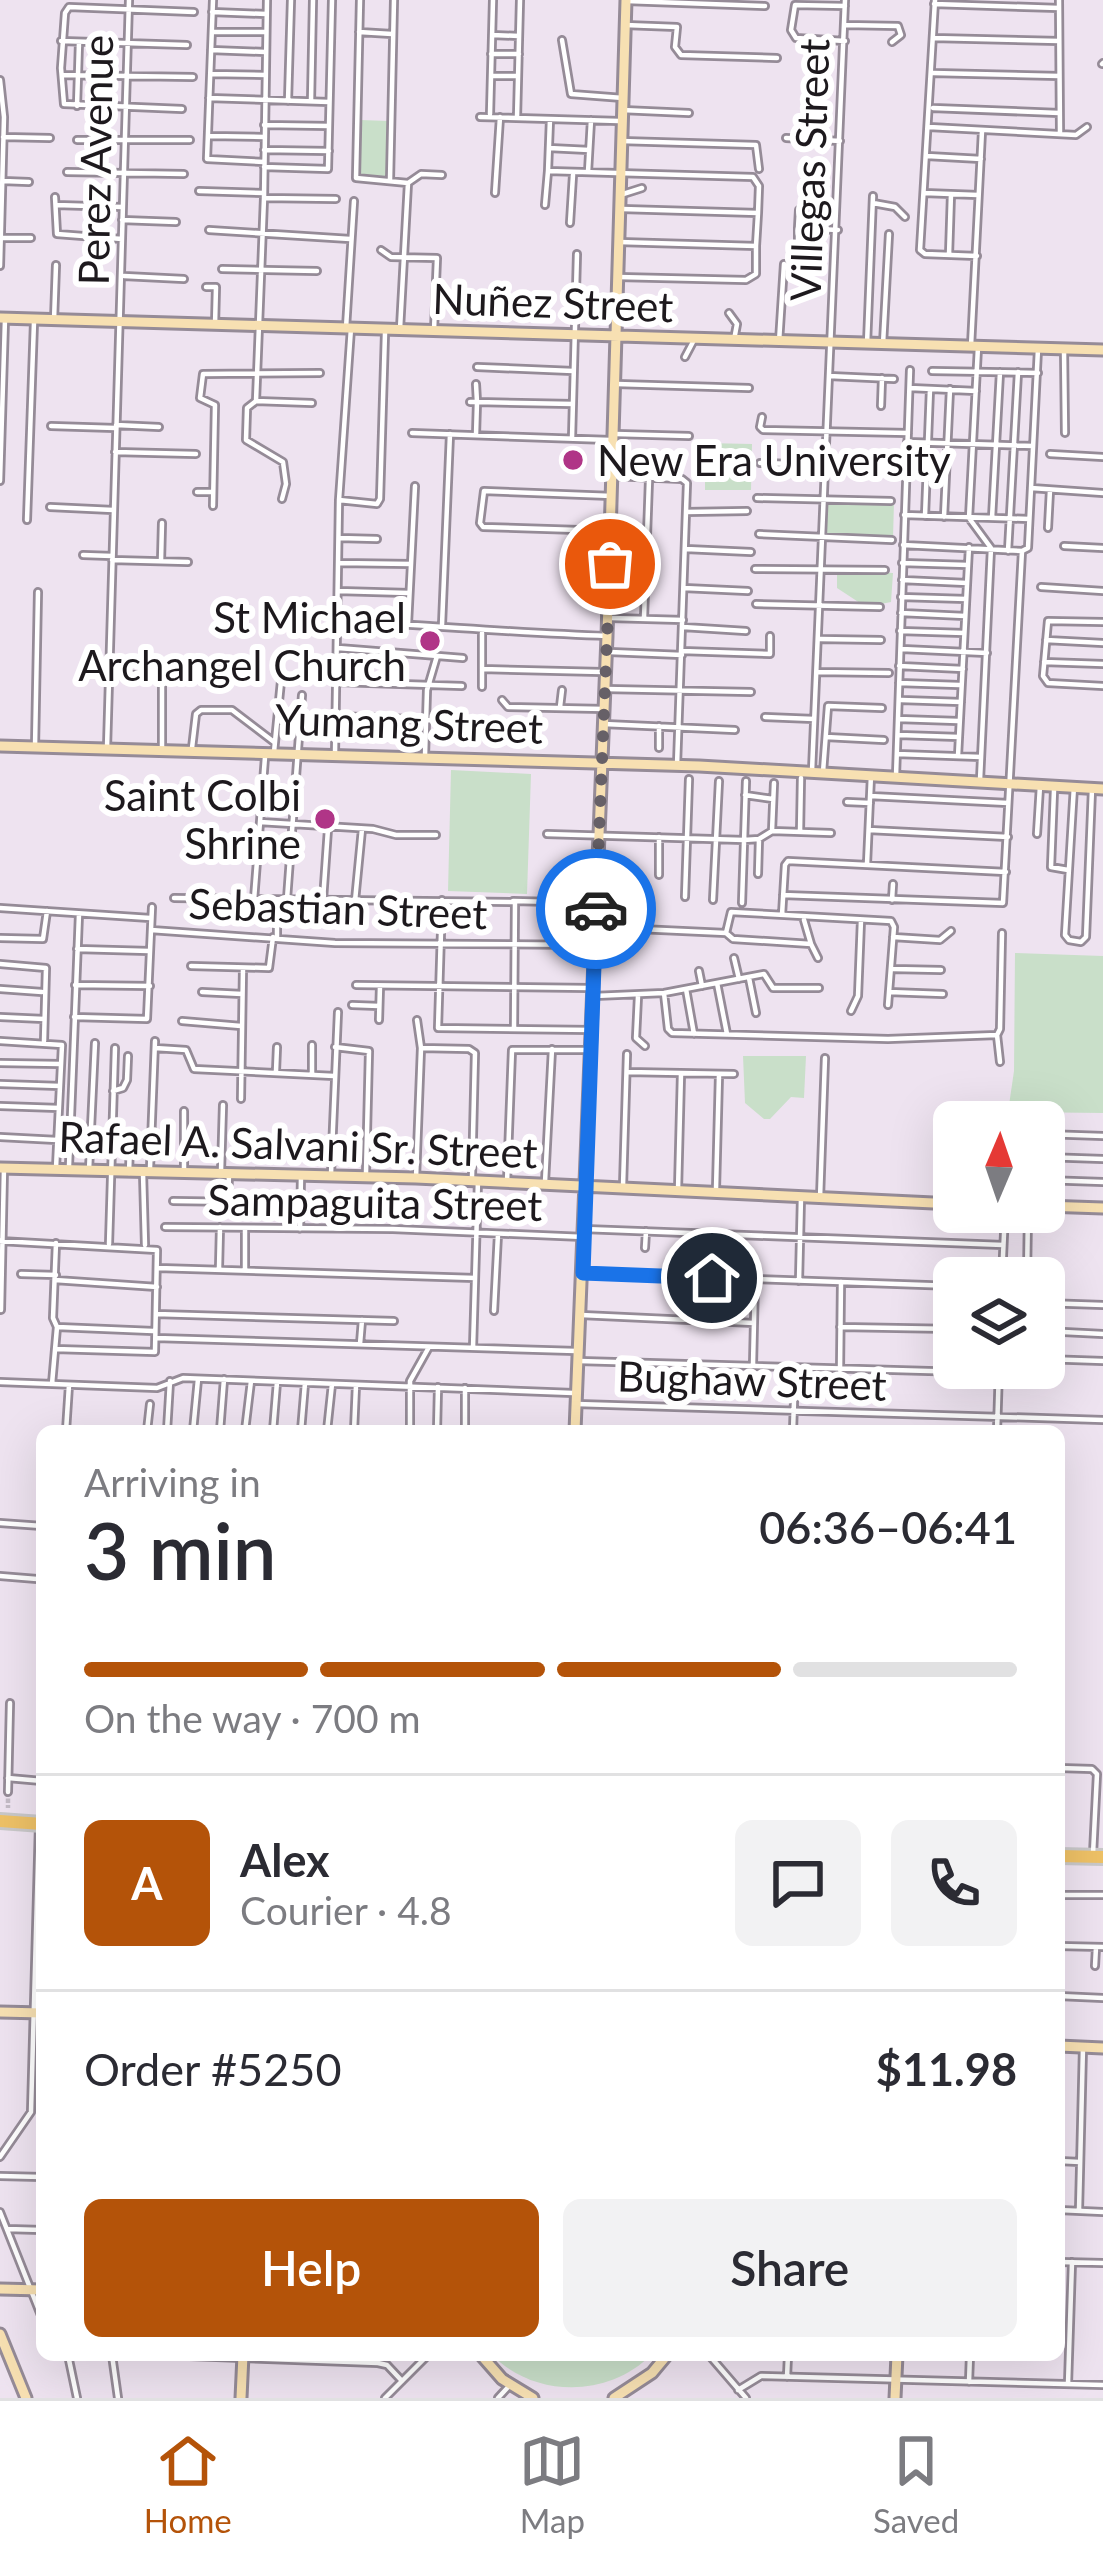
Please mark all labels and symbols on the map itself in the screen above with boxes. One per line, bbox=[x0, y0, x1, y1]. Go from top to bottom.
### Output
street label: Perez Avenue bbox=[68, 34, 122, 286]
street label: Villegas Street bbox=[779, 38, 839, 302]
street label: Nuñez Street bbox=[432, 273, 674, 331]
place label: New Era University bbox=[597, 435, 951, 485]
marker: New Era University bbox=[560, 447, 586, 473]
pin bbox=[559, 513, 661, 615]
place label: St Michael Archangel Church bbox=[78, 592, 406, 690]
marker: St Michael Archangel Church bbox=[417, 628, 443, 654]
street label: Yumang Street bbox=[274, 693, 544, 753]
place label: Saint Colbi Shrine bbox=[104, 770, 301, 868]
marker: Saint Colbi Shrine bbox=[312, 806, 338, 832]
courier bbox=[536, 849, 656, 969]
street label: Sebastian Street bbox=[188, 878, 488, 938]
north arrow bbox=[933, 1101, 1065, 1233]
street label: Rafael A. Salvani Sr. Street bbox=[58, 1111, 538, 1177]
street label: Sampaguita Street bbox=[207, 1174, 543, 1230]
pin bbox=[661, 1227, 763, 1329]
street label: Bughaw Street bbox=[616, 1350, 888, 1410]

